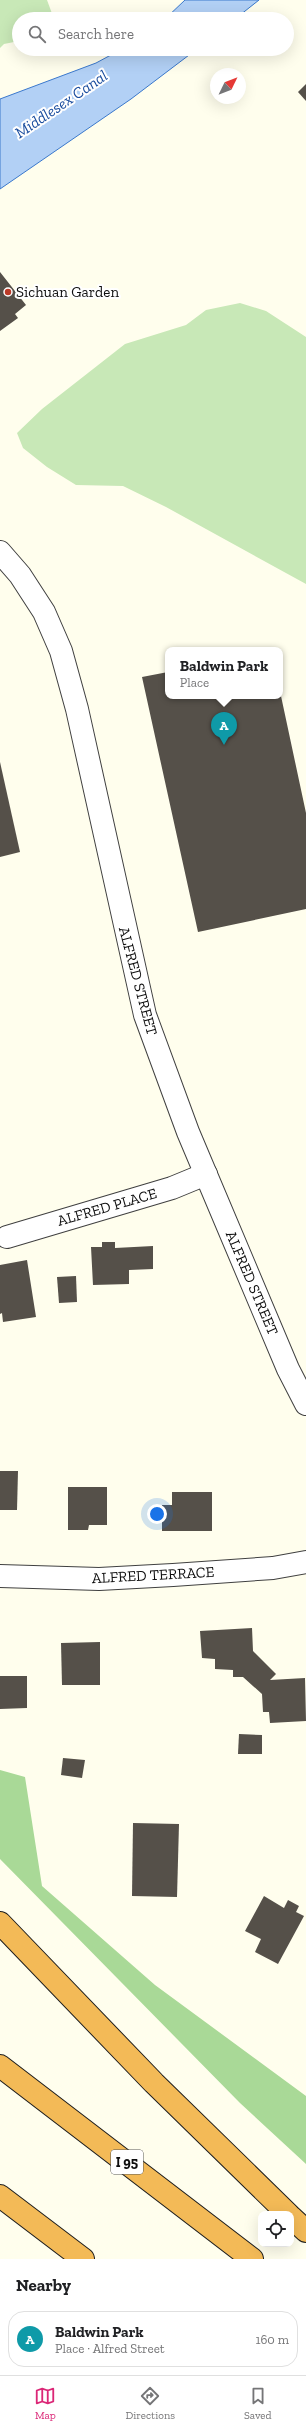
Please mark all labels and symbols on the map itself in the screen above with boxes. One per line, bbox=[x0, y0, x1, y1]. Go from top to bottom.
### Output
water label: Middlesex Canal bbox=[11, 66, 111, 142]
north arrow bbox=[210, 68, 246, 104]
place label: Sichuan Garden bbox=[16, 283, 119, 301]
marker: Sichuan Garden bbox=[3, 287, 13, 297]
pin: A bbox=[211, 712, 237, 745]
street label: ALFRED STREET bbox=[115, 925, 161, 1037]
street label: ALFRED PLACE bbox=[55, 1184, 159, 1230]
street label: ALFRED STREET bbox=[222, 1228, 282, 1338]
your location bbox=[147, 1504, 167, 1524]
street label: ALFRED TERRACE bbox=[91, 1563, 215, 1587]
road number: I 95 bbox=[111, 2150, 143, 2174]

